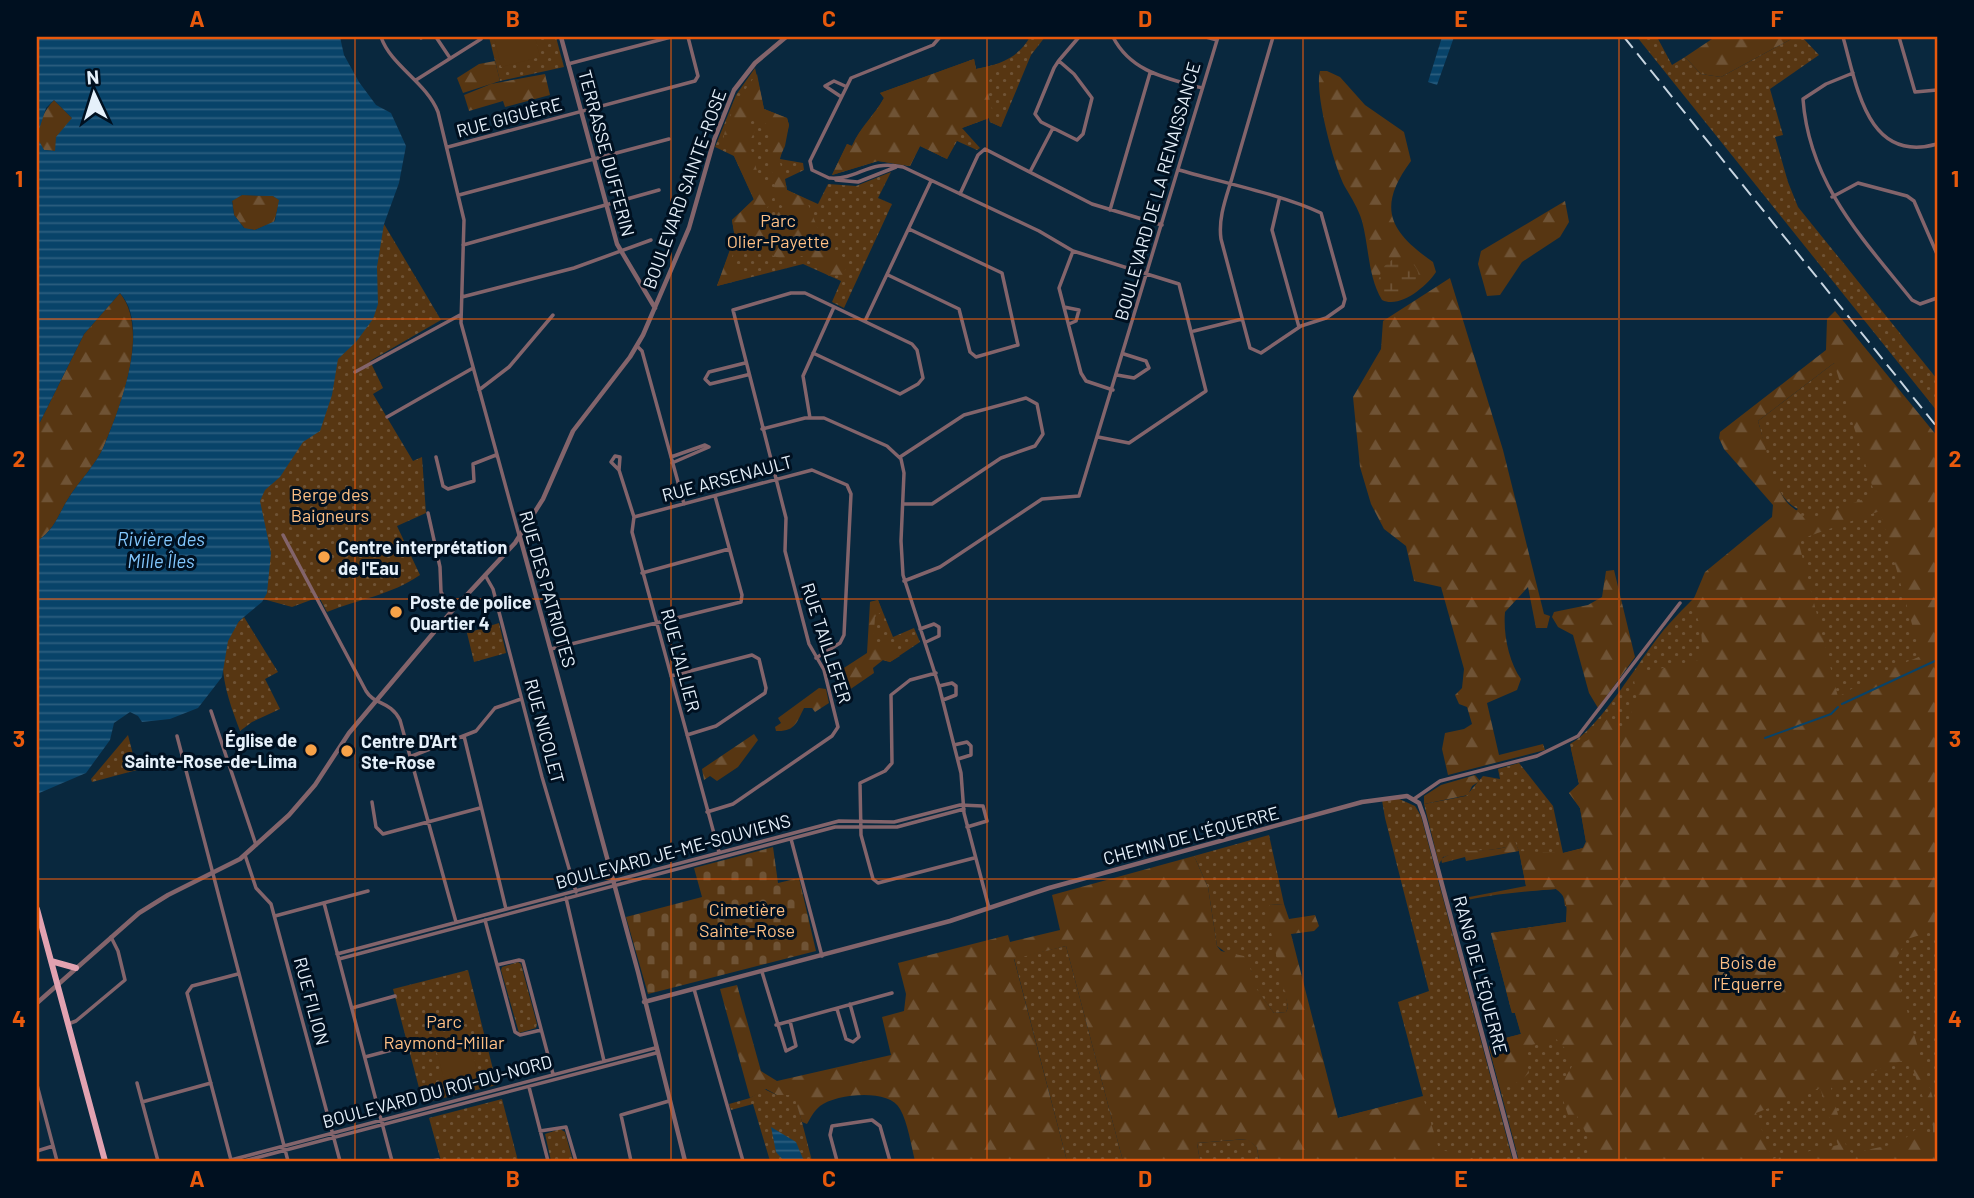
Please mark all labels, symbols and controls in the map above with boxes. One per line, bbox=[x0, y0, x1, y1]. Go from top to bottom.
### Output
text: A bbox=[189, 4, 205, 32]
text: B bbox=[506, 4, 520, 32]
text: C bbox=[822, 4, 836, 32]
text: D bbox=[1138, 4, 1152, 32]
text: E bbox=[1454, 4, 1468, 32]
text: F bbox=[1771, 4, 1784, 32]
street label: BOULEVARD DE LA RENAISSANCE bbox=[1110, 59, 1204, 323]
north arrow bbox=[60, 60, 130, 130]
text: N bbox=[86, 65, 100, 88]
street label: TERRASSE DUFFERIN bbox=[574, 67, 640, 239]
street label: BOULEVARD SAINTE-ROSE bbox=[638, 86, 730, 292]
street label: RUE GIGUÈRE bbox=[454, 92, 564, 142]
text: 1 bbox=[15, 164, 23, 192]
text: 1 bbox=[1951, 164, 1959, 192]
park label: Parc Olier-Payette bbox=[727, 209, 829, 252]
text: 2 bbox=[13, 444, 25, 472]
text: 2 bbox=[1949, 444, 1961, 472]
street label: RUE ARSENAULT bbox=[659, 450, 795, 506]
park label: Berge des Baigneurs bbox=[291, 483, 369, 526]
street label: RUE DES PATRIOTES bbox=[515, 508, 581, 670]
water label: Rivière des Mille Îles bbox=[117, 527, 205, 572]
place label: Centre interprétation de l'Eau bbox=[338, 536, 507, 579]
marker: Centre interprétation de l'Eau bbox=[316, 549, 332, 565]
street label: RUE TAILLEFER bbox=[797, 580, 857, 706]
place label: Poste de police Quartier 4 bbox=[410, 591, 532, 634]
marker: Poste de police Quartier 4 bbox=[388, 604, 404, 620]
street label: RUE L'ALLIER bbox=[657, 606, 705, 714]
street label: RUE NICOLET bbox=[520, 676, 570, 786]
text: 3 bbox=[13, 724, 25, 752]
text: 3 bbox=[1949, 724, 1961, 752]
place label: Église de Sainte-Rose-de-Lima bbox=[125, 729, 297, 772]
place label: Centre D'Art Ste-Rose bbox=[361, 730, 457, 773]
marker: Église de Sainte-Rose-de-Lima bbox=[303, 742, 319, 758]
marker: Centre D'Art Ste-Rose bbox=[339, 743, 355, 759]
street label: CHEMIN DE L'ÉQUERRE bbox=[1101, 801, 1281, 869]
street label: BOULEVARD JE-ME-SOUVIENS bbox=[553, 809, 793, 893]
street label: RANG DE L'ÉQUERRE bbox=[1449, 893, 1513, 1057]
park label: Cimetière Sainte-Rose bbox=[699, 898, 795, 941]
park label: Bois de l'Équerre bbox=[1713, 951, 1783, 994]
street label: RUE FILION bbox=[290, 955, 334, 1047]
text: 4 bbox=[12, 1004, 26, 1032]
text: 4 bbox=[1948, 1004, 1962, 1032]
park label: Parc Raymond-Millar bbox=[384, 1010, 505, 1053]
street label: BOULEVARD DU ROI-DU-NORD bbox=[320, 1050, 554, 1132]
text: A bbox=[189, 1164, 205, 1192]
text: B bbox=[506, 1164, 520, 1192]
text: C bbox=[822, 1164, 836, 1192]
text: D bbox=[1138, 1164, 1152, 1192]
text: E bbox=[1454, 1164, 1468, 1192]
text: F bbox=[1771, 1164, 1784, 1192]

